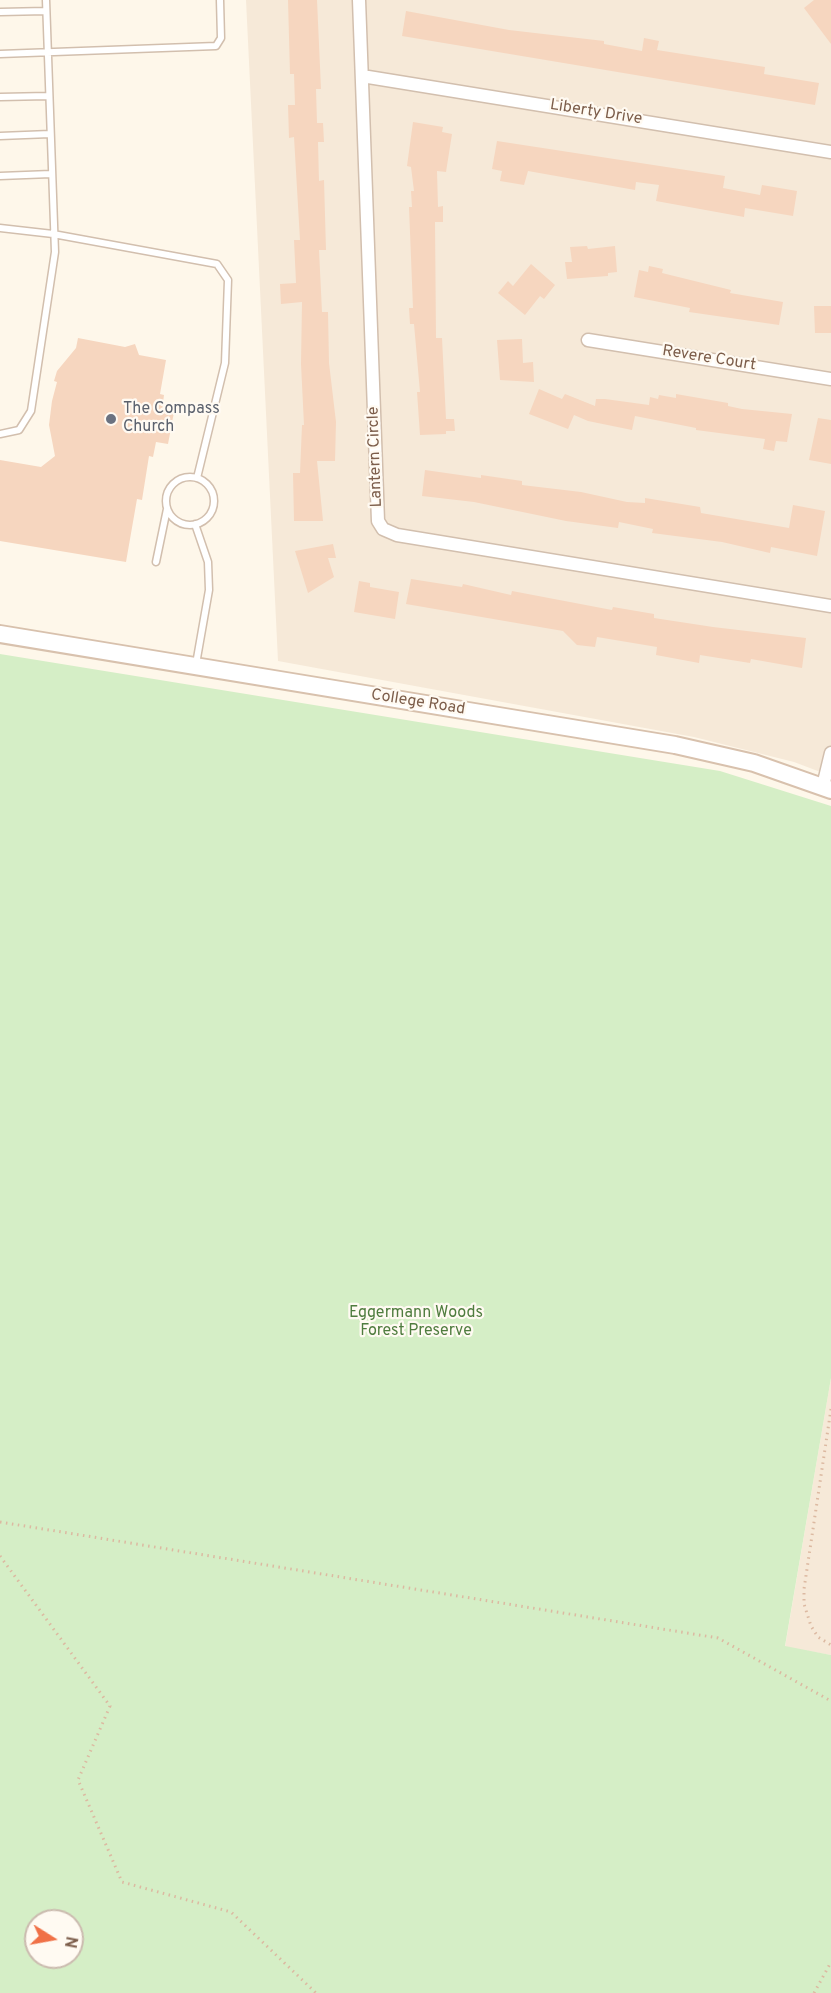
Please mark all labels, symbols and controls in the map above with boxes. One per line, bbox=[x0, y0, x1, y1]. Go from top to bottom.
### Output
street label: Liberty Drive bbox=[548, 96, 644, 130]
street label: Revere Court bbox=[661, 342, 757, 376]
place label: The Compass Church bbox=[123, 400, 220, 438]
street label: Lantern Circle bbox=[365, 406, 387, 508]
marker: The Compass Church bbox=[104, 412, 118, 426]
street label: College Road bbox=[370, 686, 466, 720]
park label: Eggermann Woods Forest Preserve bbox=[349, 1304, 483, 1342]
north arrow bbox=[24, 1909, 84, 1969]
text: N bbox=[59, 1935, 81, 1950]

